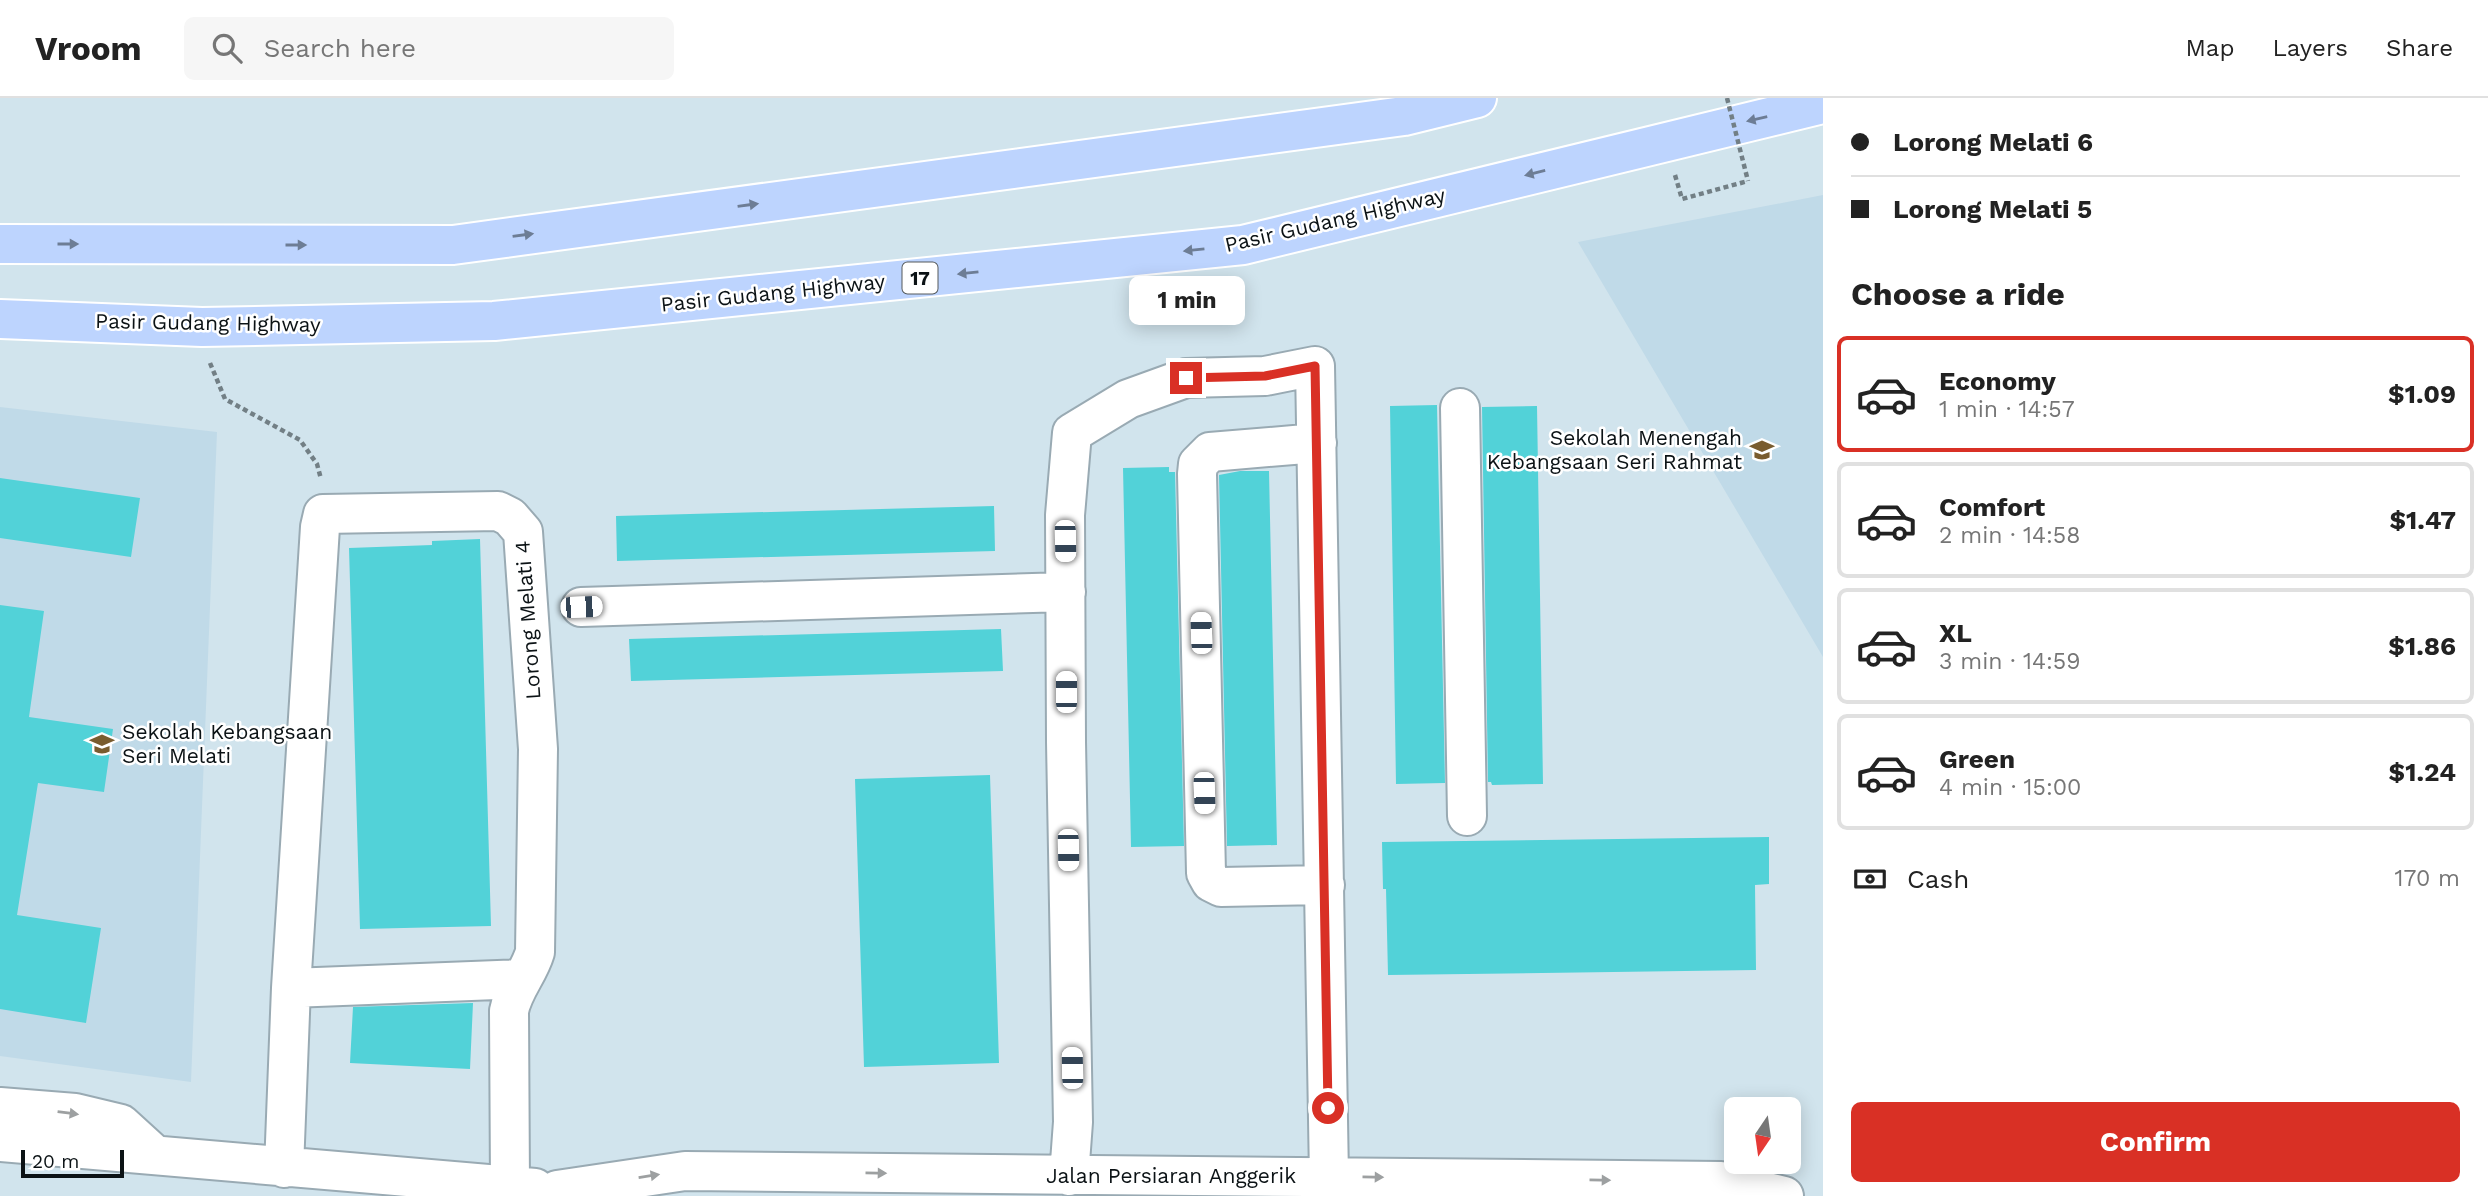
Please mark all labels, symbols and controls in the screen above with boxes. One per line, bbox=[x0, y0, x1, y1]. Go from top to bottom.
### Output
search box bbox=[184, 17, 674, 80]
text: Vroom bbox=[35, 29, 142, 68]
icon: search bbox=[208, 29, 246, 67]
text: Search here bbox=[264, 33, 416, 63]
text: Map bbox=[2186, 34, 2234, 62]
text: Layers bbox=[2272, 34, 2348, 62]
text: Share bbox=[2386, 34, 2453, 62]
one-way arrow bbox=[1745, 114, 1767, 125]
text: Lorong Melati 6 bbox=[1893, 127, 2093, 157]
one-way arrow bbox=[1524, 168, 1546, 179]
street label: Pasir Gudang Highway bbox=[1222, 182, 1448, 257]
text: Lorong Melati 5 bbox=[1893, 194, 2092, 224]
one-way arrow bbox=[737, 199, 759, 210]
one-way arrow bbox=[512, 230, 534, 241]
one-way arrow bbox=[57, 238, 79, 250]
one-way arrow bbox=[285, 239, 307, 250]
one-way arrow bbox=[1183, 245, 1205, 256]
road number: 17 bbox=[902, 262, 937, 294]
street label: Pasir Gudang Highway bbox=[659, 268, 887, 317]
one-way arrow bbox=[957, 268, 979, 279]
text: Choose a ride bbox=[1851, 275, 2065, 313]
callout: 1 min bbox=[1128, 276, 1244, 326]
text: 1 min bbox=[1157, 287, 1217, 314]
street label: Pasir Gudang Highway bbox=[95, 308, 321, 337]
route end bbox=[1170, 362, 1202, 394]
icon: car bbox=[1855, 363, 1918, 426]
text: Economy bbox=[1939, 366, 2056, 396]
text: $1.09 bbox=[2388, 379, 2456, 409]
text: 1 min · 14:57 bbox=[1939, 396, 2075, 423]
place label: Sekolah Menengah Kebangsaan Seri Rahmat bbox=[1487, 425, 1742, 474]
school or university icon: Sekolah Menengah Kebangsaan Seri Rahmat bbox=[1748, 436, 1776, 464]
icon: car bbox=[1855, 489, 1918, 552]
text: Comfort bbox=[1939, 492, 2045, 522]
text: $1.47 bbox=[2389, 505, 2456, 535]
car bbox=[1055, 520, 1076, 562]
text: 2 min · 14:58 bbox=[1939, 522, 2080, 549]
street label: Lorong Melati 4 bbox=[509, 540, 546, 700]
car bbox=[560, 596, 603, 618]
car bbox=[1190, 612, 1213, 654]
icon: car bbox=[1855, 615, 1918, 678]
text: XL bbox=[1939, 618, 1972, 648]
text: $1.86 bbox=[2388, 631, 2456, 661]
text: 3 min · 14:59 bbox=[1939, 648, 2080, 675]
car bbox=[1056, 671, 1077, 713]
place label: Sekolah Kebangsaan Seri Melati bbox=[122, 719, 332, 768]
school or university icon: Sekolah Kebangsaan Seri Melati bbox=[88, 730, 116, 758]
icon: car bbox=[1855, 741, 1918, 804]
text: Green bbox=[1939, 744, 2015, 774]
text: $1.24 bbox=[2389, 757, 2456, 787]
car bbox=[1193, 772, 1216, 814]
text: 4 min · 15:00 bbox=[1939, 774, 2081, 801]
car bbox=[1058, 829, 1079, 871]
icon: cash bbox=[1851, 860, 1889, 898]
text: Cash bbox=[1907, 864, 1969, 894]
text: 170 m bbox=[2395, 865, 2460, 892]
car bbox=[1062, 1047, 1083, 1089]
route start bbox=[1312, 1092, 1344, 1124]
north arrow bbox=[1724, 1097, 1801, 1174]
map controls bbox=[1724, 1097, 1801, 1174]
button: Confirm bbox=[1851, 1102, 2460, 1182]
one-way arrow bbox=[57, 1108, 79, 1119]
scale bar bbox=[21, 1147, 124, 1179]
text: 20 m bbox=[32, 1150, 79, 1173]
street label: Jalan Persiaran Anggerik bbox=[1046, 1163, 1296, 1188]
one-way arrow bbox=[865, 1167, 887, 1179]
one-way arrow bbox=[638, 1170, 660, 1181]
one-way arrow bbox=[1362, 1172, 1384, 1183]
one-way arrow bbox=[1589, 1174, 1611, 1186]

